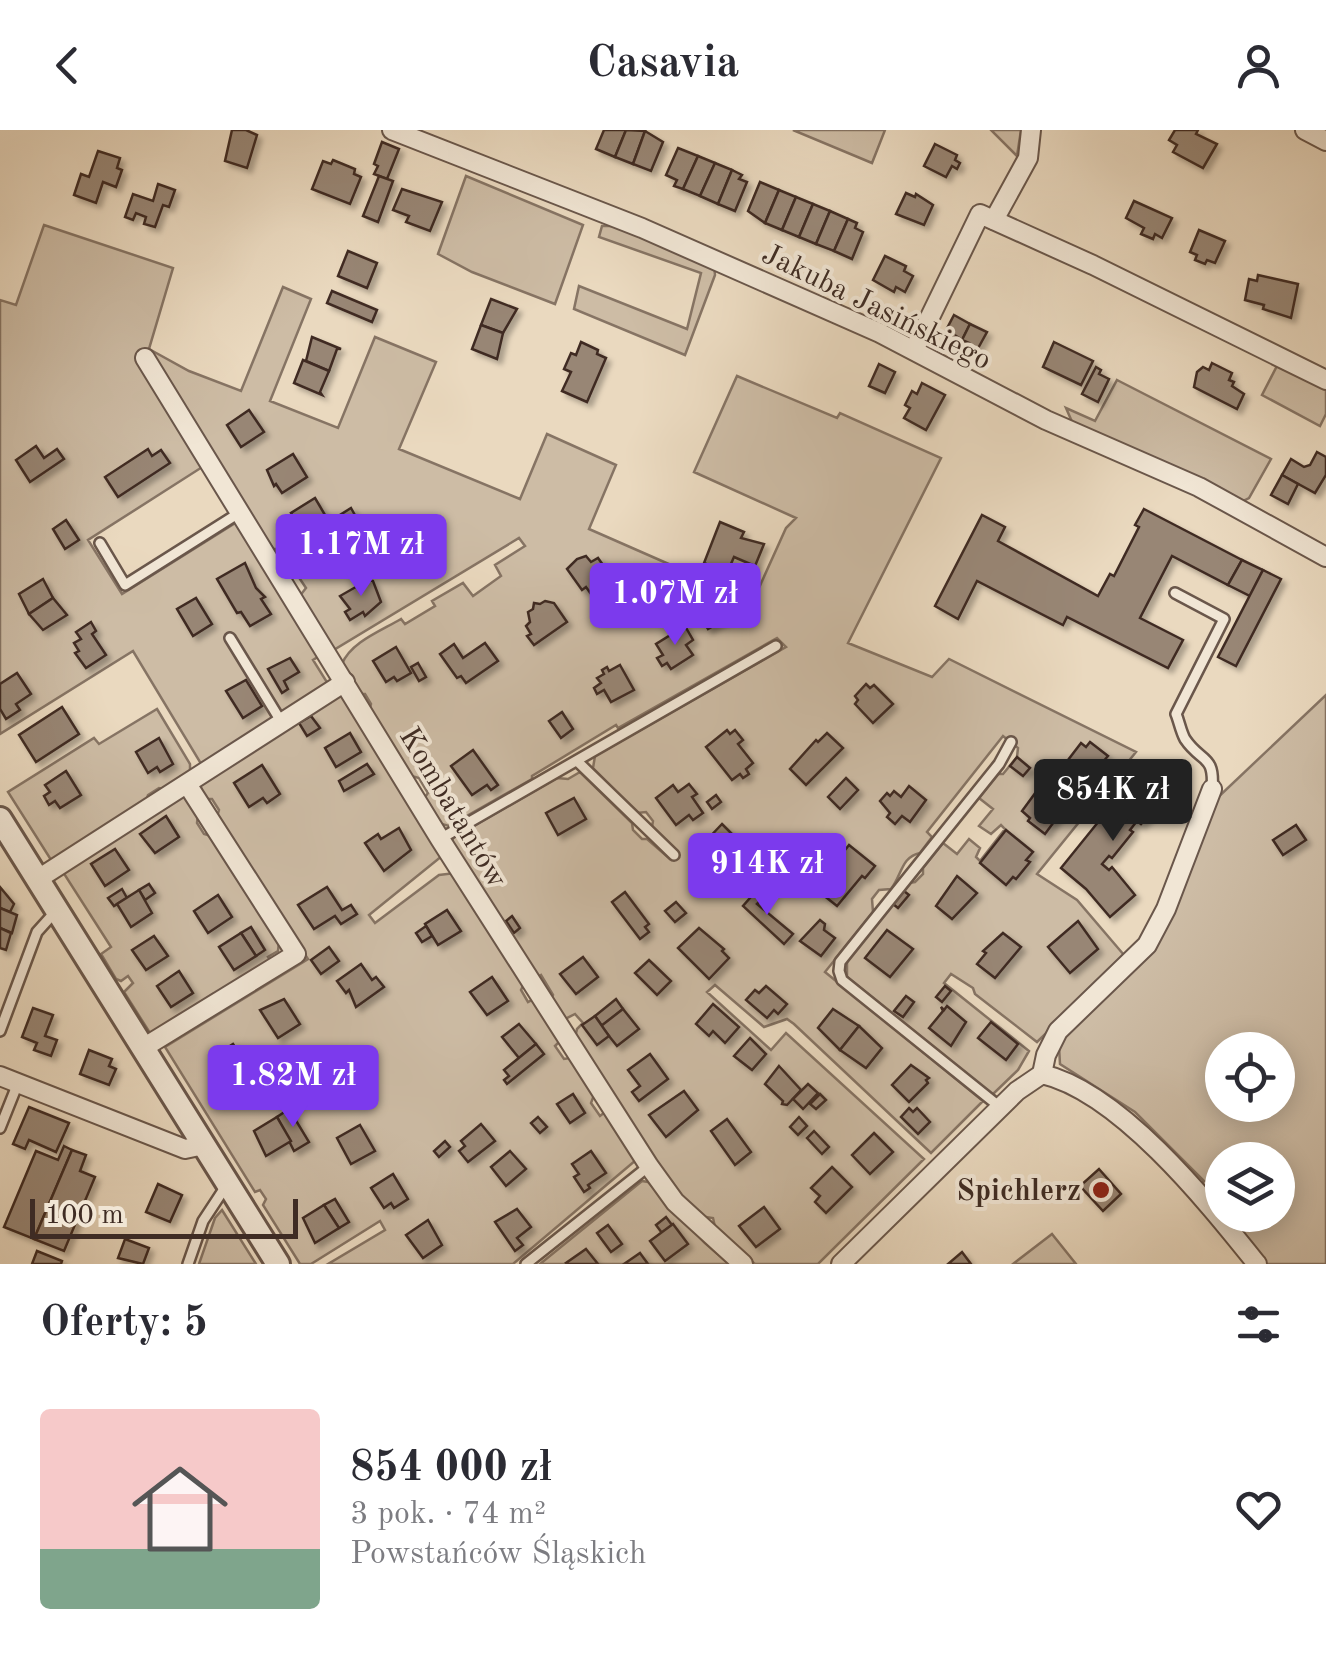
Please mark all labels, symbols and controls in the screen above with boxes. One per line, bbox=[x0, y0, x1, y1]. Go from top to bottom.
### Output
icon: back bbox=[40, 38, 95, 93]
icon: person bbox=[1231, 38, 1286, 93]
text: Casavia bbox=[587, 42, 739, 87]
street label: Jakuba Jasińskiego bbox=[757, 239, 996, 376]
pin: 1.17M zł bbox=[258, 514, 464, 599]
text: 1.17M zł bbox=[298, 530, 424, 562]
pin: 1.07M zł bbox=[572, 563, 778, 648]
text: 1.07M zł bbox=[612, 579, 738, 611]
street label: Kombatantów bbox=[393, 723, 512, 893]
pin: 854K zł bbox=[1021, 759, 1205, 844]
text: 854K zł bbox=[1056, 775, 1170, 807]
pin: 914K zł bbox=[675, 833, 859, 918]
text: 914K zł bbox=[710, 849, 824, 881]
map controls bbox=[1205, 1032, 1295, 1232]
button: locate bbox=[1205, 1032, 1295, 1122]
pin: 1.82M zł bbox=[190, 1045, 396, 1130]
text: 1.82M zł bbox=[230, 1061, 356, 1093]
button: layers bbox=[1205, 1142, 1295, 1232]
place label: Spichlerz bbox=[956, 1177, 1081, 1207]
marker: Spichlerz bbox=[1090, 1179, 1112, 1201]
scale bar bbox=[30, 1194, 298, 1238]
text: 100 m bbox=[45, 1202, 124, 1230]
icon: filters bbox=[1231, 1297, 1286, 1352]
text: Oferty: 5 bbox=[40, 1303, 208, 1345]
text: 854 000 zł bbox=[350, 1448, 552, 1490]
icon: home bbox=[120, 1449, 240, 1569]
icon: heart bbox=[1231, 1482, 1286, 1537]
text: 3 pok. · 74 m² bbox=[350, 1499, 546, 1531]
text: Powstańców Śląskich bbox=[350, 1539, 646, 1571]

